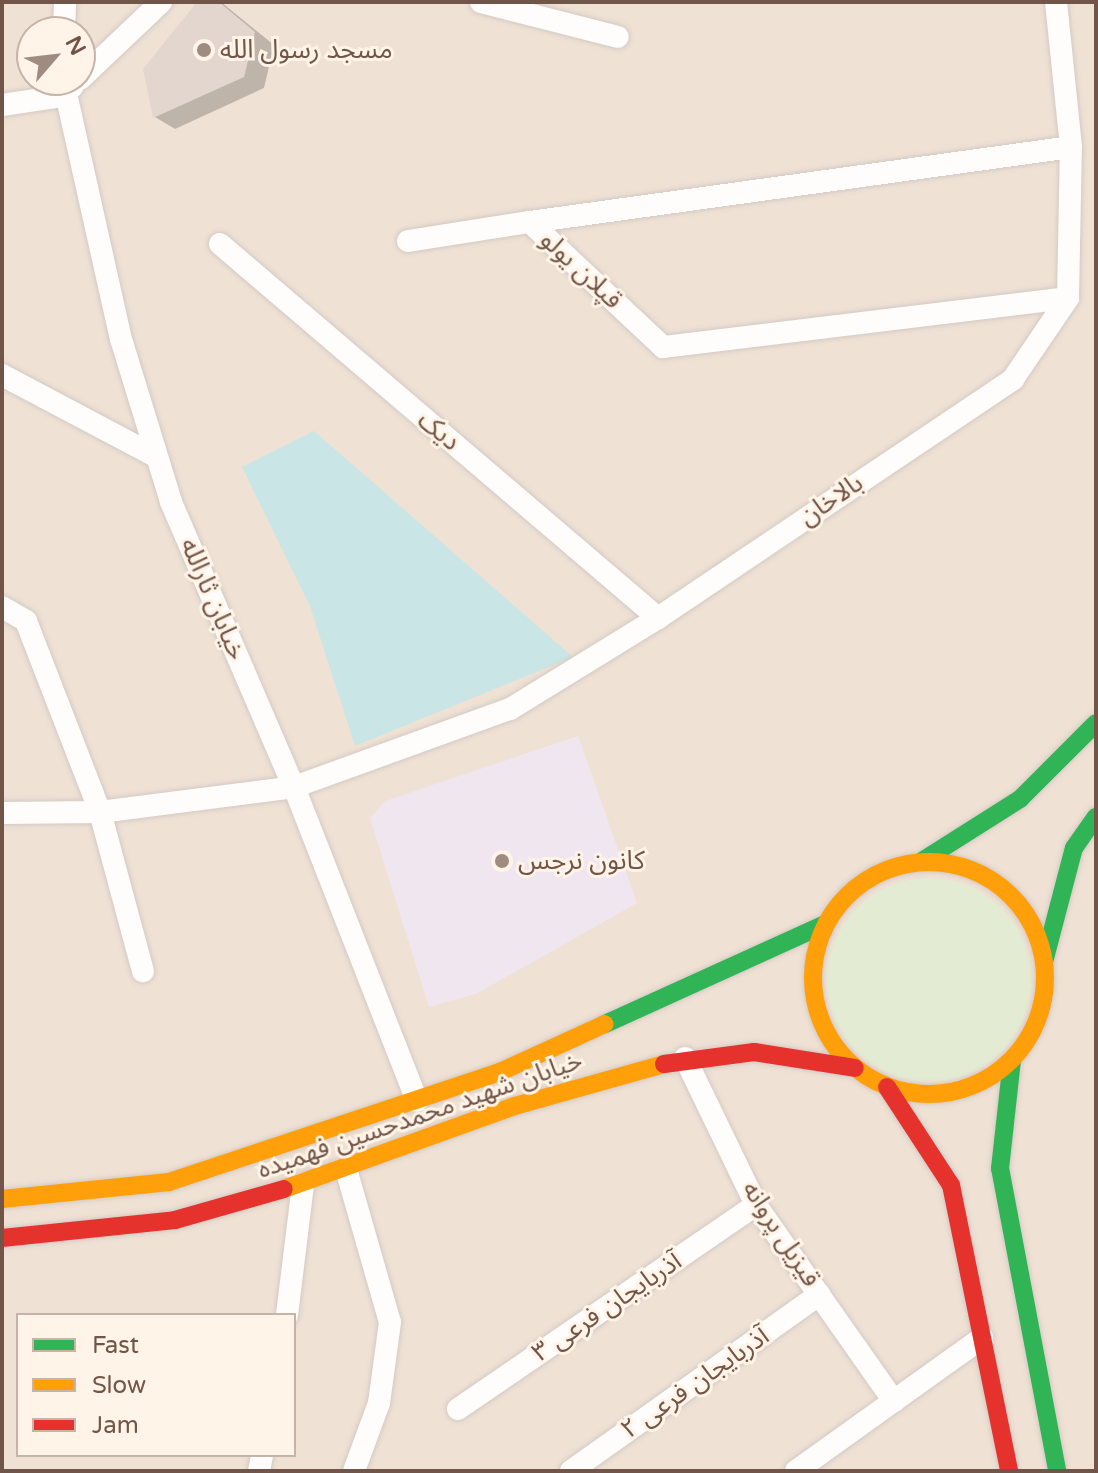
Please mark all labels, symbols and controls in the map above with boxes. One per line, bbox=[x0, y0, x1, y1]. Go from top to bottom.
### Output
north arrow bbox=[16, 16, 96, 96]
text: N bbox=[60, 32, 91, 60]
place label: مسجد رسول الله bbox=[220, 34, 393, 66]
marker: مسجد رسول الله bbox=[195, 41, 213, 59]
street label: قپلان یولو bbox=[534, 224, 628, 316]
street label: دیک bbox=[412, 404, 466, 458]
street label: بالاخان bbox=[793, 467, 869, 533]
street label: خیابان ثارالله bbox=[173, 533, 253, 665]
place label: کانون نرجس bbox=[518, 845, 645, 877]
marker: کانون نرجس bbox=[493, 852, 511, 870]
street label: خیابان شهید محمدحسین فهمیده bbox=[254, 1045, 586, 1185]
street label: قیزیل پروانه bbox=[735, 1175, 827, 1293]
street label: آذربایجان فرعی ۳ bbox=[526, 1246, 688, 1368]
legend bbox=[16, 1313, 296, 1457]
street label: آذربایجان فرعی ۲ bbox=[615, 1320, 775, 1446]
text: Fast bbox=[92, 1331, 139, 1360]
text: Slow bbox=[92, 1371, 146, 1400]
text: Jam bbox=[92, 1411, 139, 1440]

